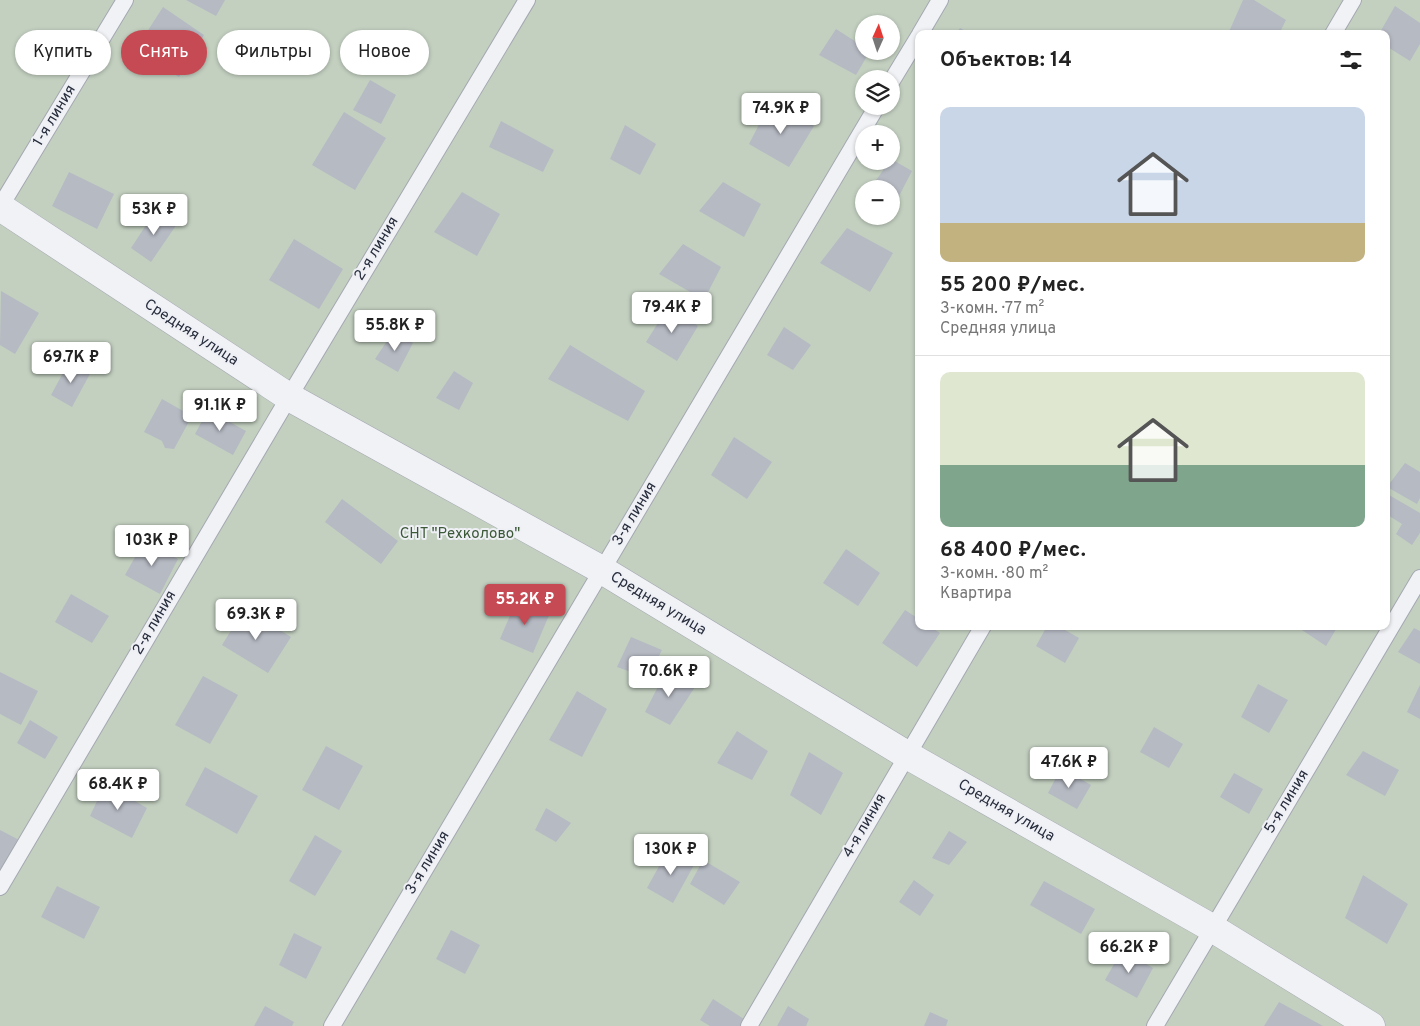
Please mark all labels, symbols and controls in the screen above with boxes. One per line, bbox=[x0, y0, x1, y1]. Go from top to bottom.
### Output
north arrow bbox=[855, 15, 900, 60]
map controls bbox=[855, 15, 900, 225]
chip: Купить bbox=[15, 30, 111, 75]
chip: Снять bbox=[121, 30, 207, 75]
chip: Фильтры bbox=[217, 30, 330, 75]
chip: Новое bbox=[340, 30, 429, 75]
icon: filters bbox=[1337, 46, 1365, 74]
text: Объектов: 14 bbox=[940, 47, 1072, 74]
button: layers bbox=[855, 70, 900, 115]
street label: 1-я линия bbox=[29, 82, 81, 150]
pin: 74.9K ₽ bbox=[735, 92, 827, 135]
text: 74.9K ₽ bbox=[752, 99, 810, 119]
button: + bbox=[855, 125, 900, 170]
icon: home bbox=[1108, 139, 1198, 229]
button: − bbox=[855, 180, 900, 225]
pin: 53K ₽ bbox=[119, 194, 189, 236]
text: 53K ₽ bbox=[131, 200, 177, 220]
street label: 2-я линия bbox=[351, 214, 403, 284]
text: 55 200 ₽/мес. bbox=[940, 272, 1085, 299]
pin: 79.4K ₽ bbox=[626, 292, 718, 334]
street label: Средняя улица bbox=[140, 295, 242, 371]
text: 79.4K ₽ bbox=[643, 298, 701, 318]
text: 3-комн. · 77 m² bbox=[940, 299, 1044, 319]
pin: 55.8K ₽ bbox=[349, 310, 441, 352]
text: 55.8K ₽ bbox=[365, 316, 425, 336]
text: Средняя улица bbox=[940, 319, 1056, 339]
pin: 69.7K ₽ bbox=[25, 342, 117, 384]
text: 69.7K ₽ bbox=[43, 348, 99, 368]
pin: 91.1K ₽ bbox=[174, 390, 266, 432]
text: 91.1K ₽ bbox=[194, 396, 246, 416]
icon: home bbox=[1108, 405, 1198, 495]
street label: 3-я линия bbox=[609, 479, 661, 549]
pin: 103K ₽ bbox=[111, 524, 193, 567]
park label: СНТ "Рехколово" bbox=[400, 525, 520, 544]
text: 103K ₽ bbox=[126, 531, 178, 551]
text: 68 400 ₽/мес. bbox=[940, 537, 1086, 564]
text: 3-комн. · 80 m² bbox=[940, 564, 1048, 584]
street label: Средняя улица bbox=[607, 568, 709, 640]
pin: 55.2K ₽ bbox=[479, 584, 571, 626]
text: Квартира bbox=[940, 584, 1012, 604]
street label: 2-я линия bbox=[129, 587, 181, 659]
text: 55.2K ₽ bbox=[495, 590, 555, 610]
pin: 69.3K ₽ bbox=[210, 598, 302, 641]
text: 69.3K ₽ bbox=[227, 605, 285, 625]
pin: 70.6K ₽ bbox=[623, 656, 715, 698]
text: 70.6K ₽ bbox=[640, 662, 698, 682]
pin: 47.6K ₽ bbox=[1023, 746, 1115, 789]
text: 47.6K ₽ bbox=[1041, 753, 1097, 773]
street label: 5-я линия bbox=[1261, 767, 1313, 837]
pin: 68.4K ₽ bbox=[72, 768, 164, 811]
text: 68.4K ₽ bbox=[88, 775, 148, 795]
street label: Средняя улица bbox=[954, 776, 1058, 846]
street label: 4-я линия bbox=[839, 790, 891, 862]
street label: 3-я линия bbox=[402, 828, 454, 898]
pin: 130K ₽ bbox=[630, 834, 712, 876]
text: 130K ₽ bbox=[645, 840, 697, 860]
pin: 66.2K ₽ bbox=[1083, 932, 1175, 974]
text: 66.2K ₽ bbox=[1099, 938, 1159, 958]

